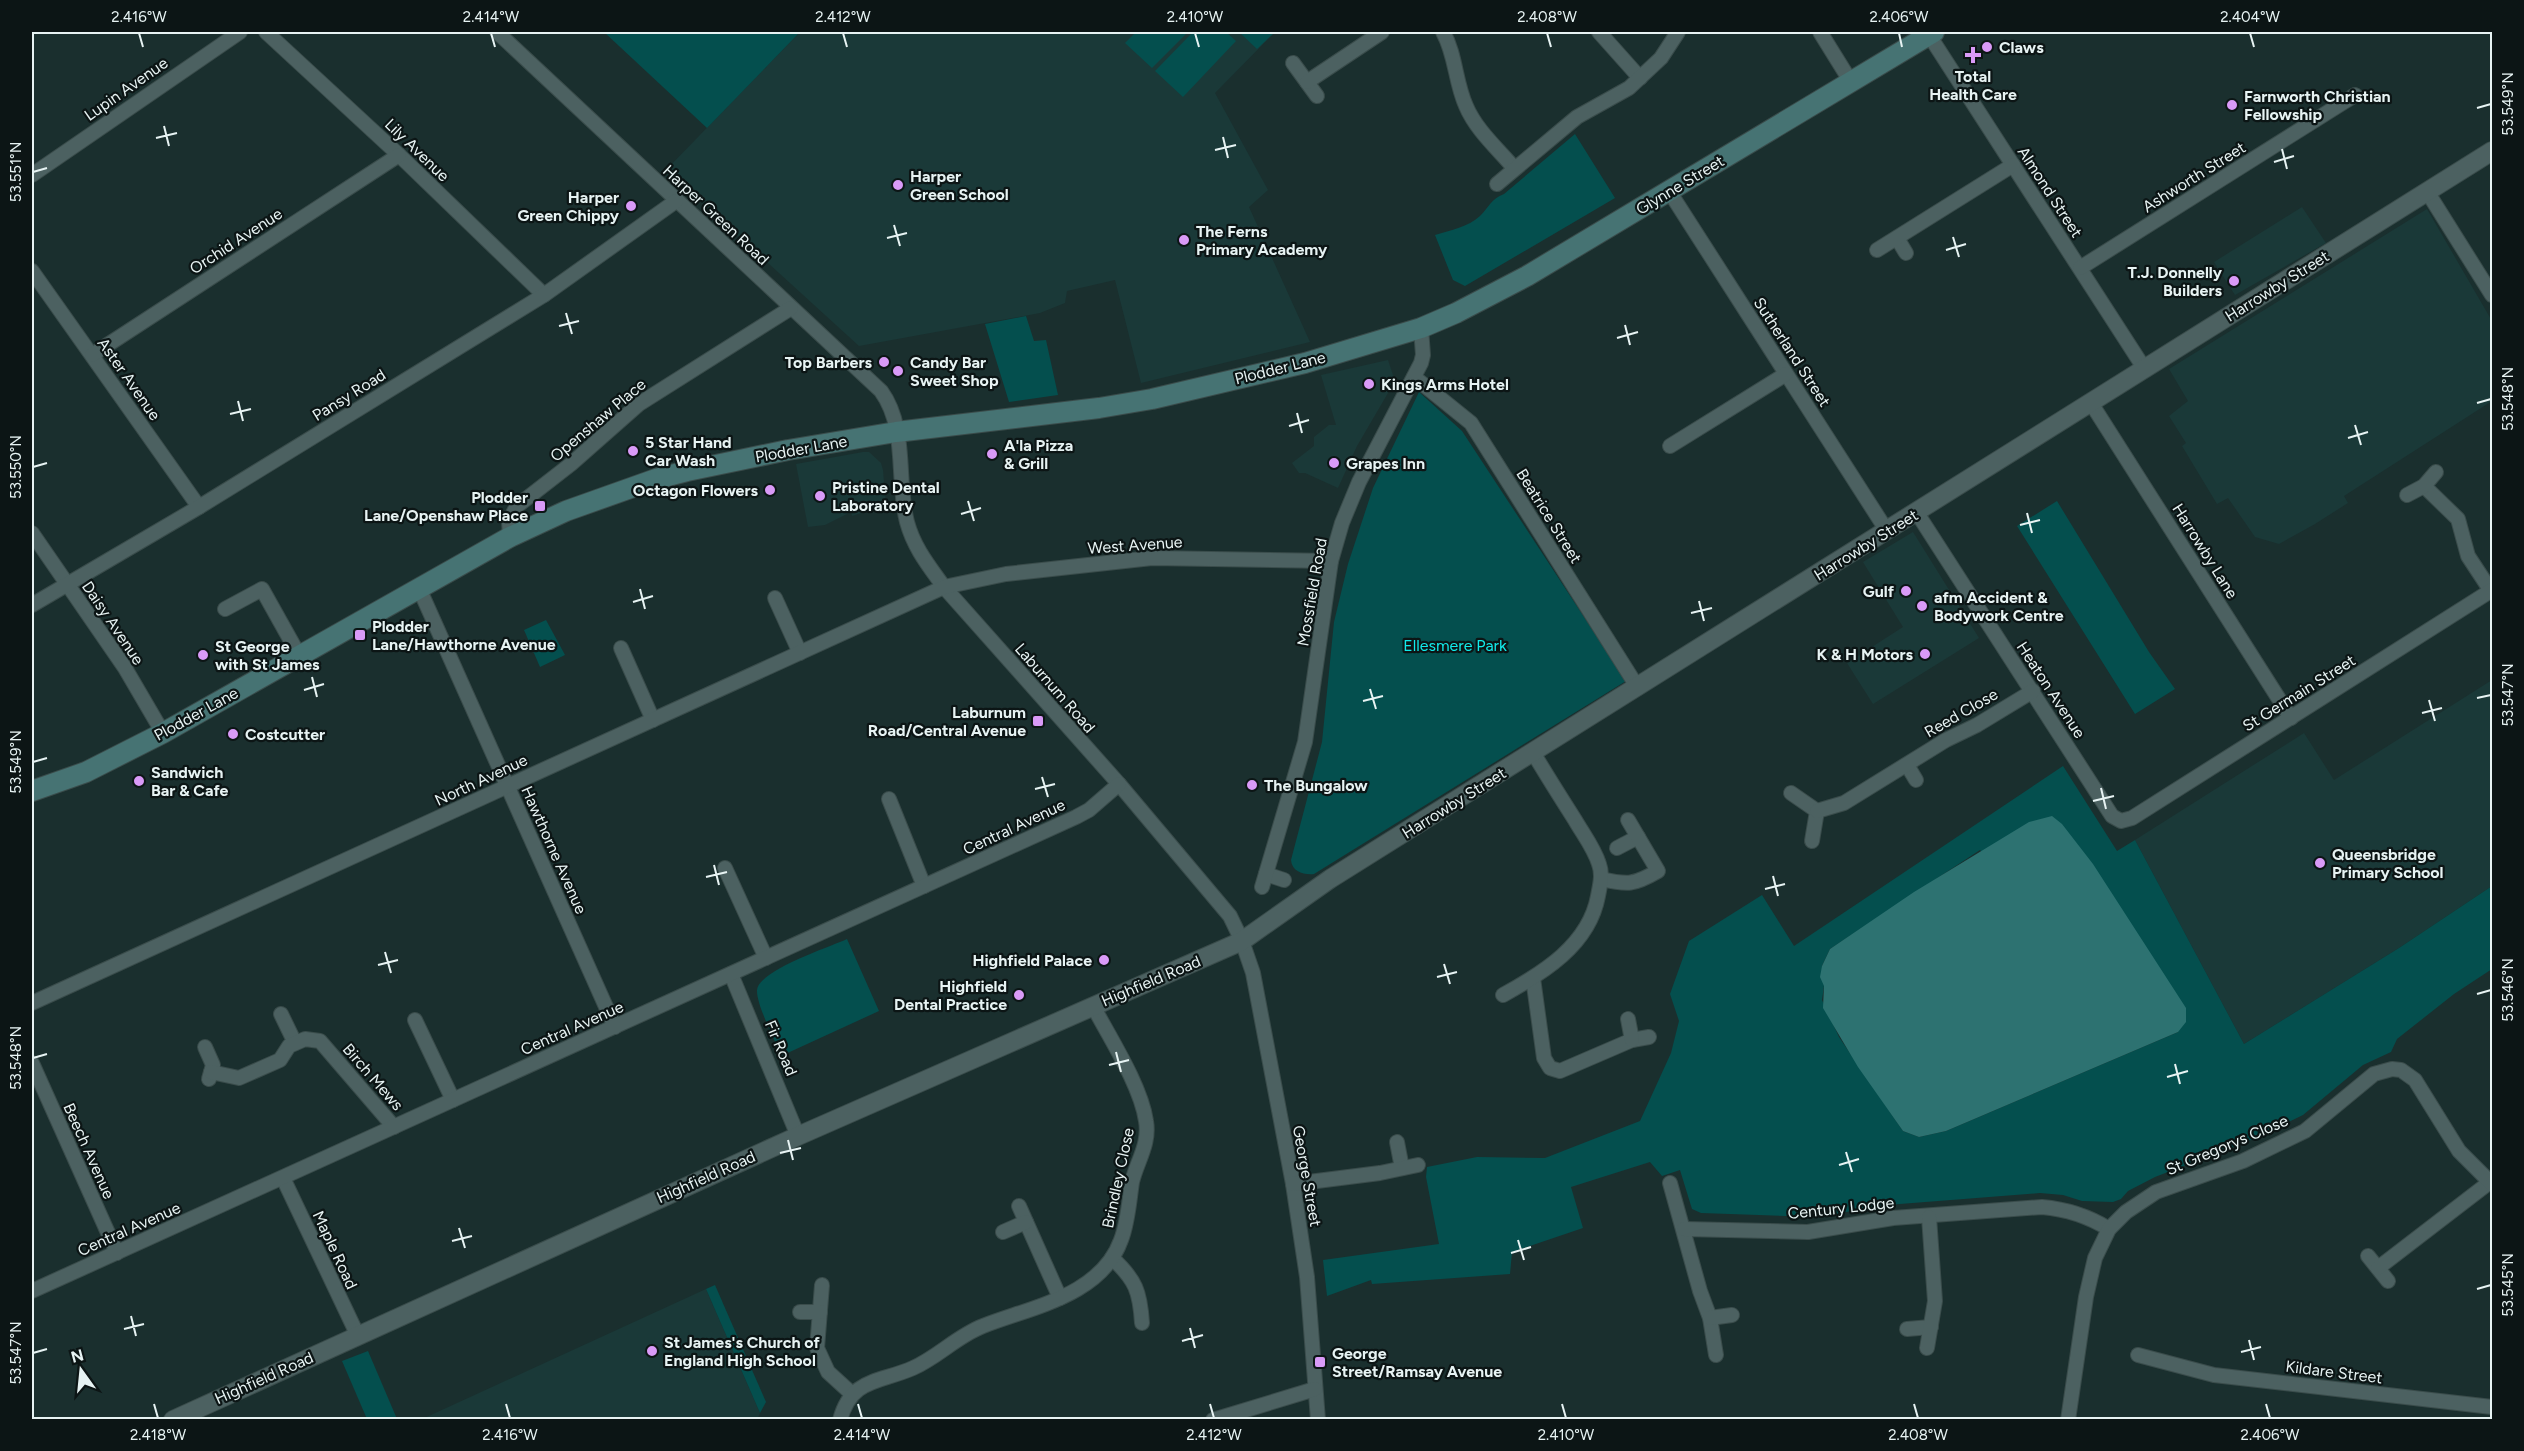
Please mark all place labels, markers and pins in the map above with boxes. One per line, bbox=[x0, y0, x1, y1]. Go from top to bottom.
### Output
place label: Claws bbox=[1999, 38, 2044, 57]
marker: Claws bbox=[1980, 40, 1994, 54]
marker: Total Health Care bbox=[1964, 46, 1982, 64]
place label: Total Health Care bbox=[1929, 67, 2017, 104]
place label: Farnworth Christian Fellowship bbox=[2244, 87, 2391, 124]
marker: Farnworth Christian Fellowship bbox=[2225, 98, 2239, 112]
place label: Harper Green School bbox=[910, 167, 1009, 204]
marker: Harper Green School bbox=[891, 178, 905, 192]
place label: Harper Green Chippy bbox=[517, 188, 620, 225]
marker: Harper Green Chippy bbox=[624, 199, 638, 213]
place label: The Ferns Primary Academy bbox=[1196, 222, 1328, 259]
marker: The Ferns Primary Academy bbox=[1177, 233, 1191, 247]
place label: T.J. Donnelly Builders bbox=[2127, 263, 2223, 300]
marker: T.J. Donnelly Builders bbox=[2227, 274, 2241, 288]
place label: Top Barbers bbox=[785, 353, 873, 372]
place label: Candy Bar Sweet Shop bbox=[910, 353, 999, 390]
marker: Top Barbers bbox=[877, 355, 891, 369]
marker: Candy Bar Sweet Shop bbox=[891, 364, 905, 378]
place label: Kings Arms Hotel bbox=[1381, 375, 1509, 394]
marker: Kings Arms Hotel bbox=[1362, 377, 1376, 391]
place label: 5 Star Hand Car Wash bbox=[645, 433, 732, 470]
place label: A'la Pizza & Grill bbox=[1004, 436, 1073, 473]
marker: 5 Star Hand Car Wash bbox=[626, 444, 640, 458]
marker: A'la Pizza & Grill bbox=[985, 447, 999, 461]
place label: Grapes Inn bbox=[1346, 454, 1425, 473]
marker: Grapes Inn bbox=[1327, 456, 1341, 470]
place label: Pristine Dental Laboratory bbox=[832, 478, 940, 515]
place label: Octagon Flowers bbox=[633, 481, 759, 500]
marker: Octagon Flowers bbox=[763, 483, 777, 497]
place label: Plodder Lane/Openshaw Place bbox=[364, 488, 528, 525]
marker: Pristine Dental Laboratory bbox=[813, 489, 827, 503]
marker: Plodder Lane/Openshaw Place bbox=[533, 499, 547, 513]
place label: Gulf bbox=[1863, 582, 1895, 601]
marker: Gulf bbox=[1899, 584, 1913, 598]
place label: afm Accident & Bodywork Centre bbox=[1934, 588, 2064, 625]
marker: afm Accident & Bodywork Centre bbox=[1915, 599, 1929, 613]
place label: Plodder Lane/Hawthorne Avenue bbox=[372, 617, 556, 654]
marker: Plodder Lane/Hawthorne Avenue bbox=[353, 628, 367, 642]
place label: St George with St James bbox=[215, 637, 320, 674]
place label: K & H Motors bbox=[1816, 645, 1914, 664]
marker: K & H Motors bbox=[1918, 647, 1932, 661]
marker: St George with St James bbox=[196, 648, 210, 662]
place label: Laburnum Road/Central Avenue bbox=[868, 703, 1026, 740]
marker: Laburnum Road/Central Avenue bbox=[1031, 714, 1045, 728]
place label: Costcutter bbox=[245, 725, 325, 744]
marker: Costcutter bbox=[226, 727, 240, 741]
place label: Sandwich Bar & Cafe bbox=[151, 763, 229, 800]
marker: Sandwich Bar & Cafe bbox=[132, 774, 146, 788]
place label: The Bungalow bbox=[1264, 776, 1368, 795]
marker: The Bungalow bbox=[1245, 778, 1259, 792]
place label: Queensbridge Primary School bbox=[2332, 845, 2444, 882]
marker: Queensbridge Primary School bbox=[2313, 856, 2327, 870]
place label: Highfield Palace bbox=[972, 951, 1092, 970]
marker: Highfield Palace bbox=[1097, 953, 1111, 967]
place label: Highfield Dental Practice bbox=[894, 977, 1007, 1014]
marker: Highfield Dental Practice bbox=[1012, 988, 1026, 1002]
place label: St James's Church of England High School bbox=[664, 1333, 821, 1370]
marker: St James's Church of England High School bbox=[645, 1344, 659, 1358]
place label: George Street/Ramsay Avenue bbox=[1332, 1344, 1502, 1381]
marker: George Street/Ramsay Avenue bbox=[1313, 1355, 1327, 1369]

